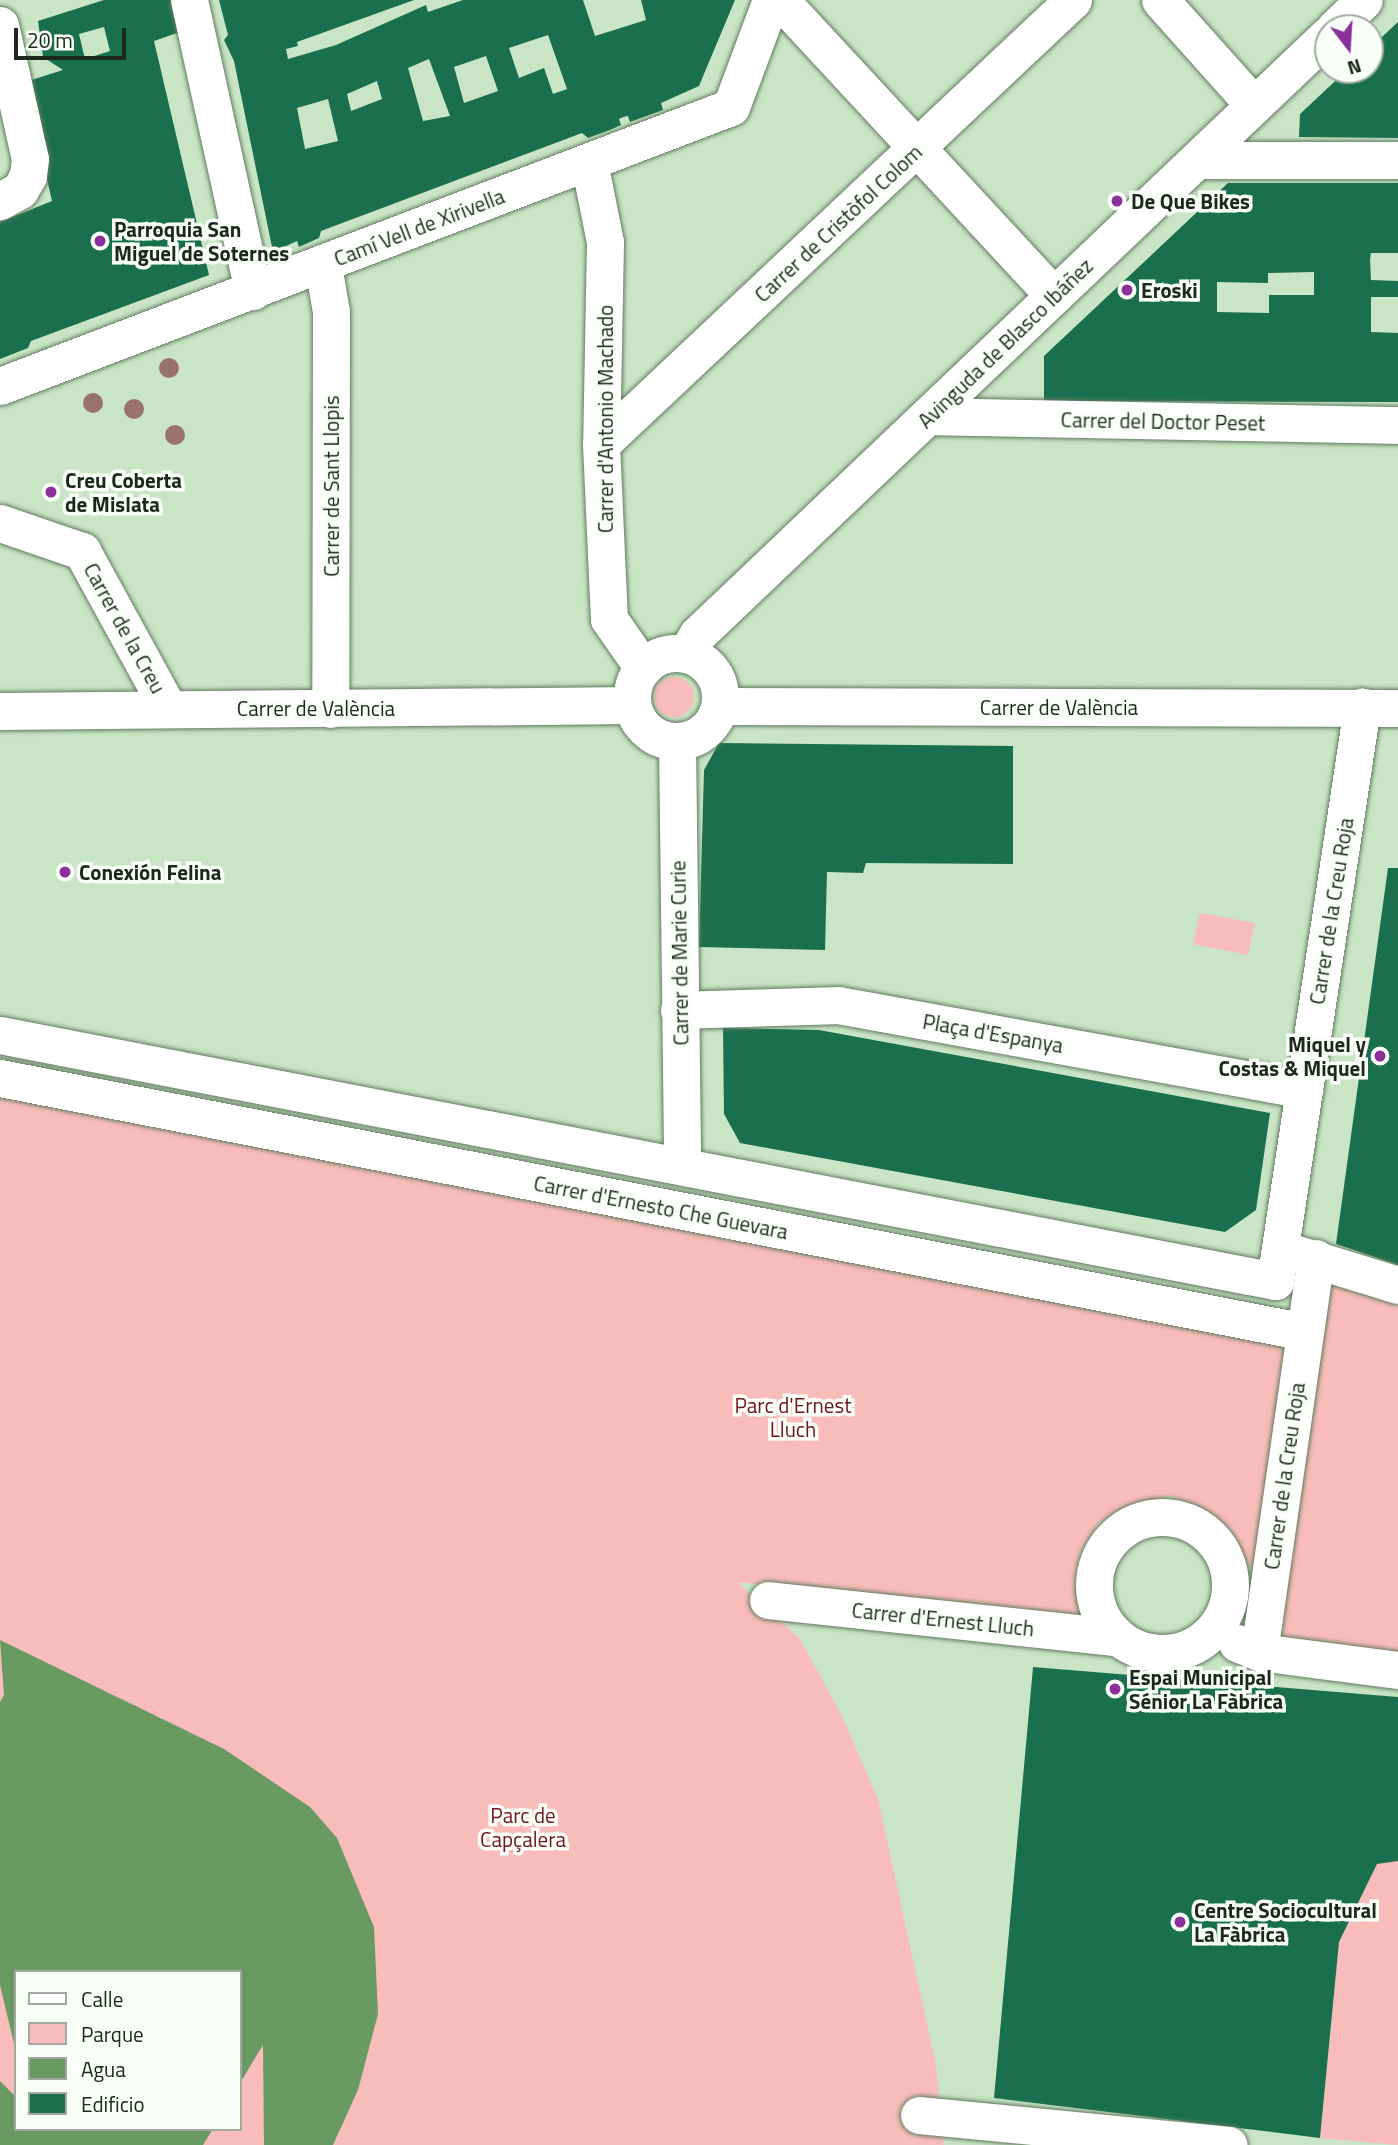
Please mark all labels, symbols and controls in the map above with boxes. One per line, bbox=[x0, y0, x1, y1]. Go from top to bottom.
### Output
scale bar bbox=[18, 14, 130, 58]
north arrow bbox=[1314, 14, 1384, 84]
text: 20 m bbox=[27, 24, 73, 56]
text: N bbox=[1344, 52, 1365, 83]
street label: Carrer de Cristòfol Colom bbox=[749, 139, 927, 307]
street label: Camí Vell de Xirivella bbox=[330, 183, 508, 271]
place label: De Que Bikes bbox=[1131, 188, 1250, 214]
marker: De Que Bikes bbox=[1109, 193, 1125, 209]
place label: Parroquia San Miguel de Soternes bbox=[114, 216, 289, 266]
marker: Parroquia San Miguel de Soternes bbox=[92, 233, 108, 249]
street label: Avinguda de Blasco Ibáñez bbox=[912, 253, 1098, 433]
place label: Eroski bbox=[1141, 277, 1198, 303]
marker: Eroski bbox=[1119, 282, 1135, 298]
street label: Carrer d'Antonio Machado bbox=[592, 305, 618, 533]
street label: Carrer de Sant Llopis bbox=[318, 395, 344, 577]
street label: Carrer del Doctor Peset bbox=[1060, 407, 1266, 435]
place label: Creu Coberta de Mislata bbox=[65, 467, 182, 517]
marker: Creu Coberta de Mislata bbox=[43, 484, 59, 500]
street label: Carrer de la Creu bbox=[79, 558, 171, 698]
street label: Carrer de València bbox=[980, 694, 1138, 720]
street label: Carrer de València bbox=[237, 695, 395, 721]
street label: Carrer de la Creu Roja bbox=[1304, 816, 1358, 1006]
place label: Conexión Felina bbox=[79, 859, 221, 885]
street label: Carrer de Marie Curie bbox=[665, 860, 693, 1046]
marker: Conexión Felina bbox=[57, 864, 73, 880]
street label: Plaça d'Espanya bbox=[921, 1008, 1065, 1058]
place label: Miquel y Costas & Miquel bbox=[1219, 1031, 1366, 1081]
marker: Miquel y Costas & Miquel bbox=[1372, 1048, 1388, 1064]
street label: Carrer d'Ernesto Che Guevara bbox=[532, 1170, 790, 1244]
street label: Carrer de la Creu Roja bbox=[1258, 1381, 1310, 1571]
park label: Parc d'Ernest Lluch bbox=[734, 1392, 852, 1442]
street label: Carrer d'Ernest Lluch bbox=[851, 1597, 1035, 1641]
place label: Espai Municipal Sénior La Fàbrica bbox=[1129, 1664, 1283, 1714]
marker: Espai Municipal Sénior La Fàbrica bbox=[1107, 1681, 1123, 1697]
park label: Parc de Capçalera bbox=[480, 1802, 566, 1852]
place label: Centre Sociocultural La Fàbrica bbox=[1194, 1897, 1377, 1947]
marker: Centre Sociocultural La Fàbrica bbox=[1172, 1914, 1188, 1930]
legend bbox=[14, 1970, 242, 2131]
text: Calle bbox=[81, 1983, 123, 2015]
text: Parque bbox=[81, 2018, 144, 2050]
text: Agua bbox=[81, 2053, 126, 2085]
text: Edificio bbox=[81, 2088, 145, 2120]

